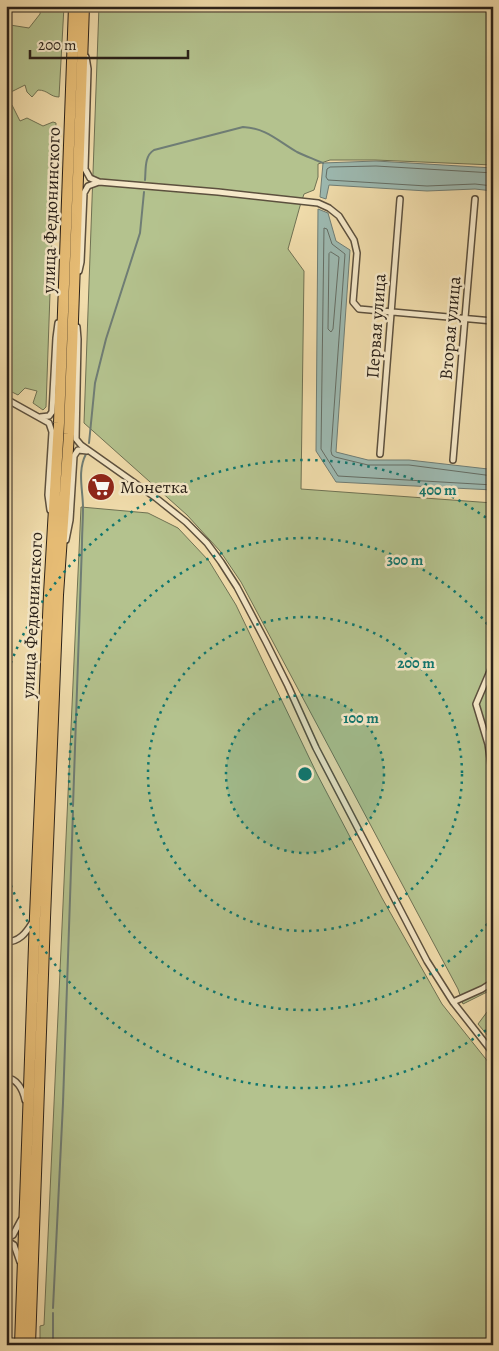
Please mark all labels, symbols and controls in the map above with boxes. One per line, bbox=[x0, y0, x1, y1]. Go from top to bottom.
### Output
scale bar bbox=[30, 28, 188, 60]
text: 200 m bbox=[38, 35, 77, 55]
street label: улица Федюнинского bbox=[36, 126, 66, 295]
street label: Первая улица bbox=[360, 272, 392, 379]
street label: Вторая улица bbox=[434, 275, 467, 381]
supermarket icon: Монетка bbox=[86, 472, 116, 502]
place label: Монетка bbox=[120, 475, 189, 499]
text: 400 m bbox=[419, 480, 457, 500]
street label: улица Федюнинского bbox=[16, 531, 48, 700]
text: 300 m bbox=[387, 550, 424, 570]
text: 200 m bbox=[397, 653, 435, 673]
text: 100 m bbox=[343, 708, 379, 728]
centre of rings bbox=[296, 765, 314, 783]

